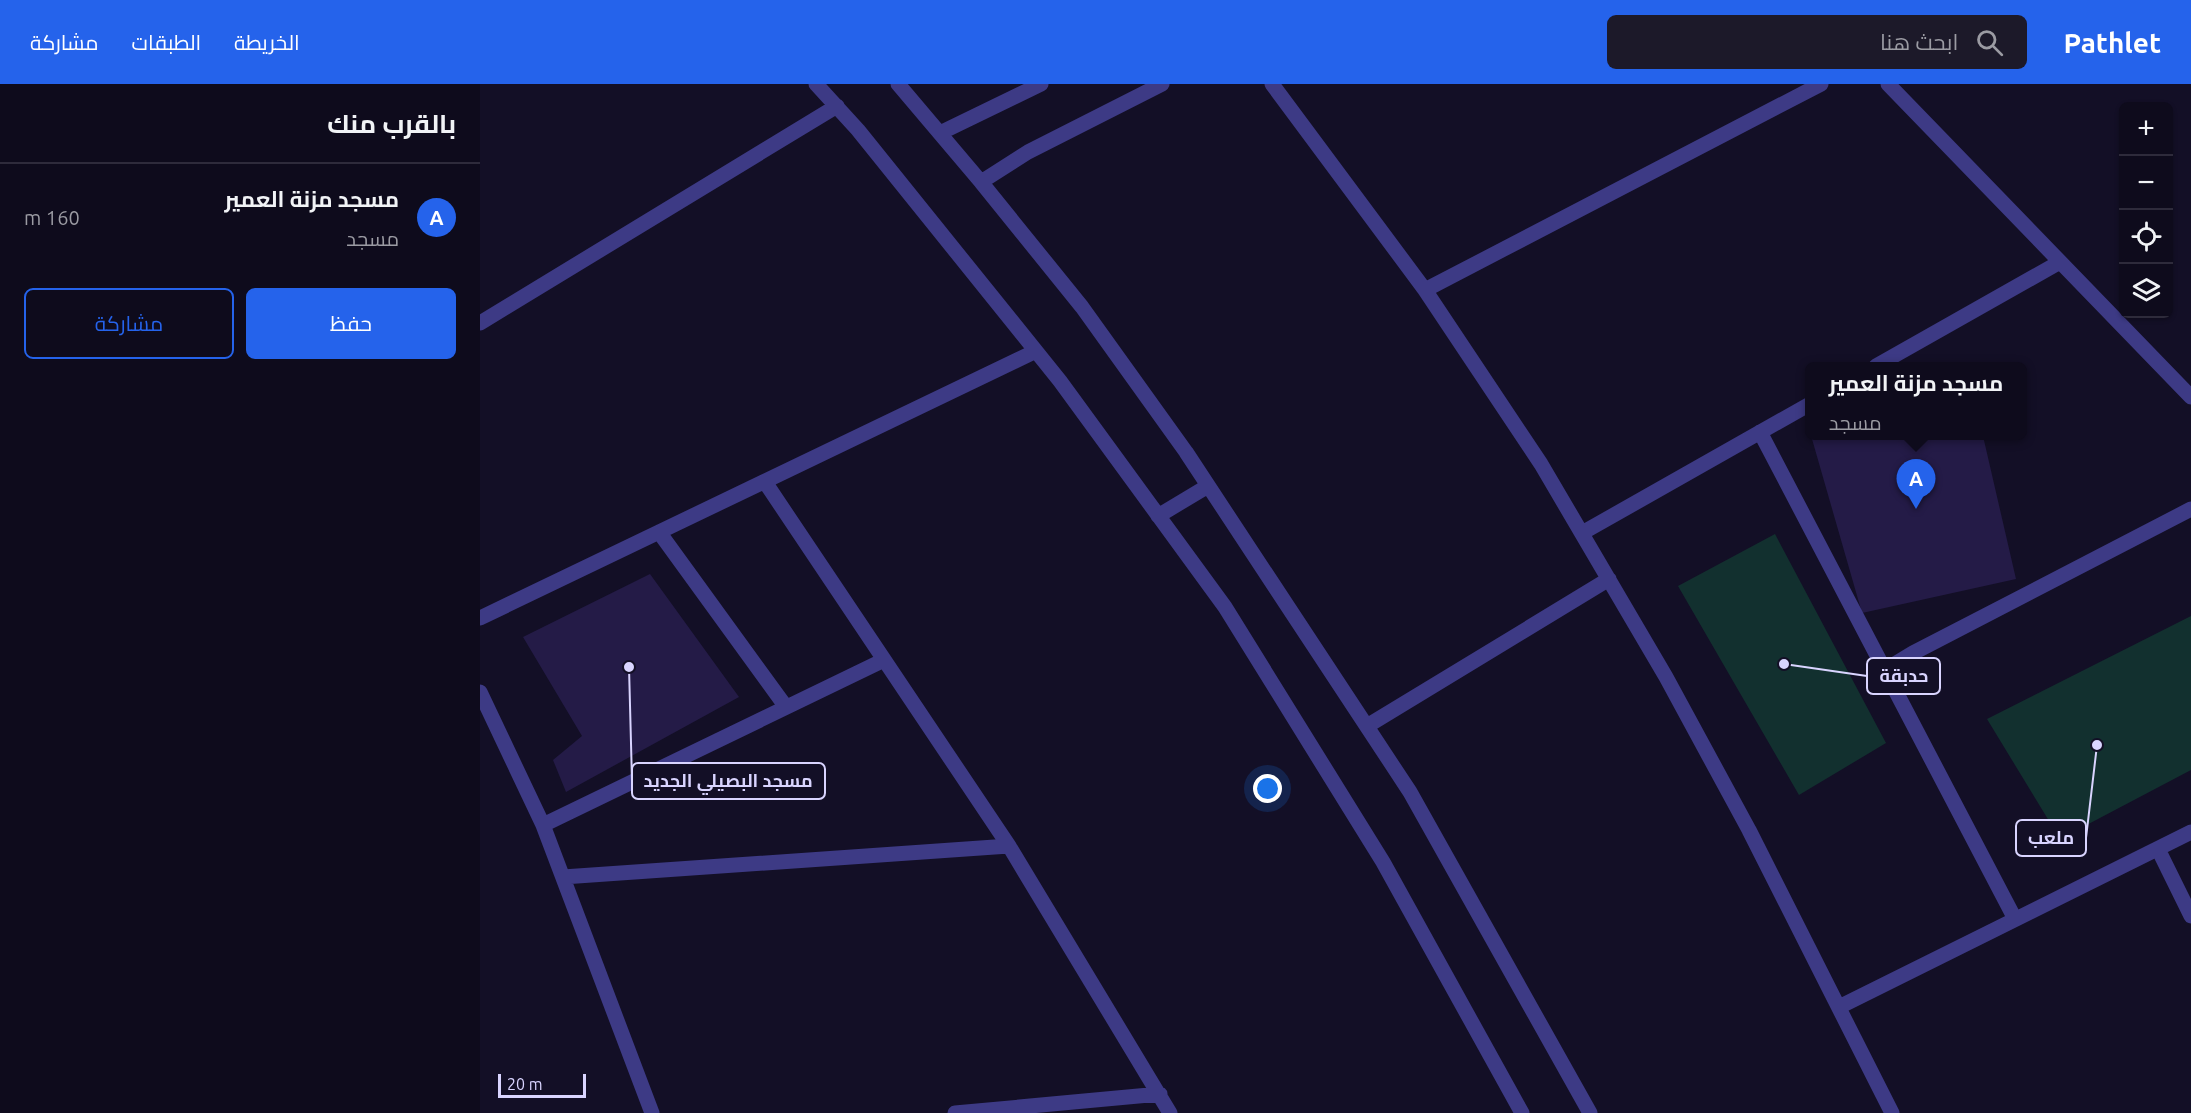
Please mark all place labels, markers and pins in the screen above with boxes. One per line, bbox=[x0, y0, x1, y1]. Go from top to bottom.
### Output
pin: A bbox=[1896, 460, 1936, 509]
callout: حدبقة bbox=[1867, 658, 1940, 694]
callout: مسجد البصيلي الجديد bbox=[632, 763, 825, 799]
callout: ملعب bbox=[2016, 820, 2086, 856]

